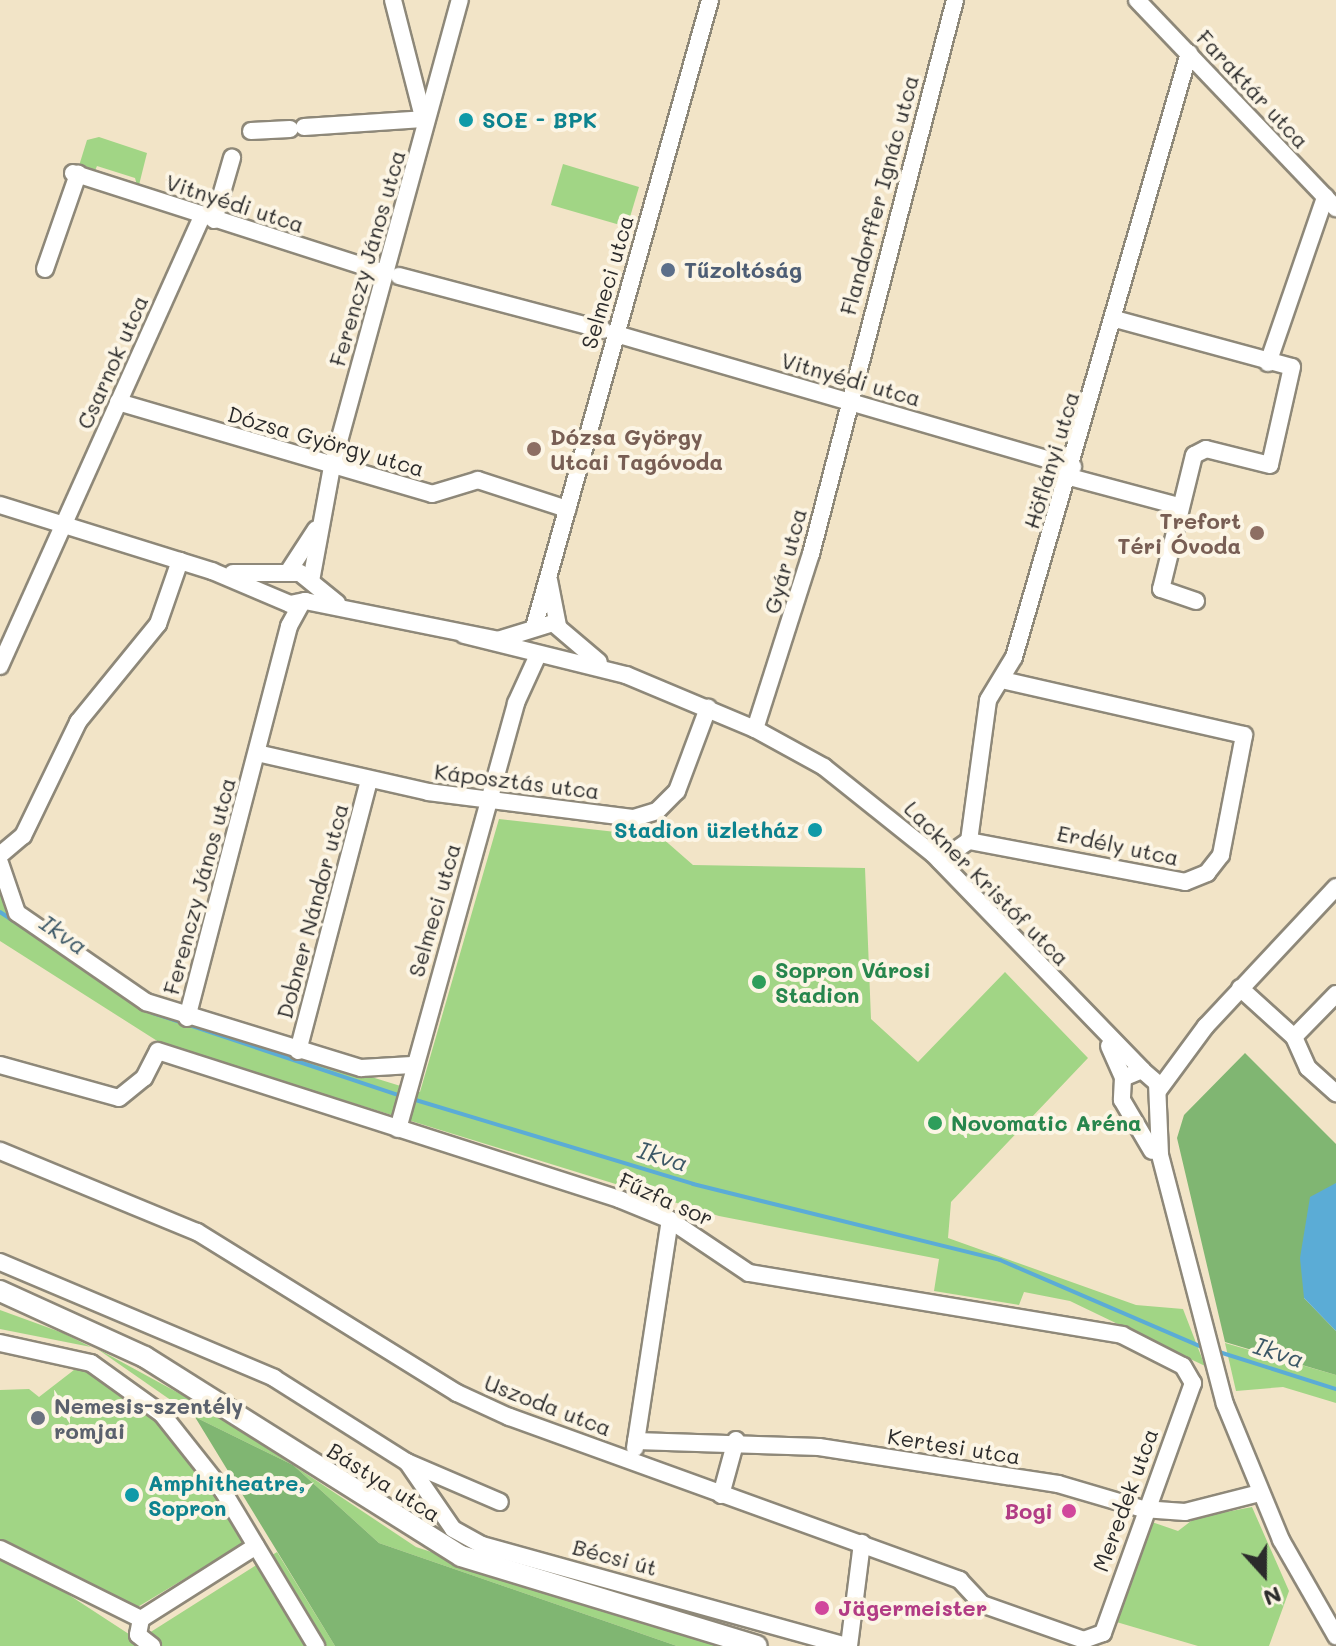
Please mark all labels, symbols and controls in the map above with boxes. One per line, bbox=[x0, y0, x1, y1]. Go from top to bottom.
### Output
street label: Faraktár utca bbox=[1191, 24, 1315, 154]
street label: Flandorffer Ignác utca bbox=[834, 72, 924, 318]
place label: SOE - BPK bbox=[482, 107, 597, 133]
marker: SOE - BPK bbox=[457, 111, 475, 129]
street label: Ferenczy János utca bbox=[324, 147, 410, 369]
street label: Vitnyédi utca bbox=[162, 168, 308, 238]
street label: Selmeci utca bbox=[575, 212, 639, 352]
place label: Tűzoltóság bbox=[684, 257, 802, 283]
marker: Tűzoltóság bbox=[659, 261, 677, 279]
street label: Csarnok utca bbox=[71, 291, 153, 433]
street label: Vitnyédi utca bbox=[778, 346, 924, 412]
street label: Höflányi utca bbox=[1018, 388, 1084, 532]
street label: Dózsa György utca bbox=[225, 400, 427, 482]
place label: Dózsa György Utcai Tagóvoda bbox=[550, 423, 723, 474]
marker: Dózsa György Utcai Tagóvoda bbox=[525, 440, 543, 458]
street label: Gyár utca bbox=[758, 505, 812, 617]
place label: Trefort Téri Óvoda bbox=[1117, 507, 1241, 558]
marker: Trefort Téri Óvoda bbox=[1248, 524, 1266, 542]
street label: Káposztás utca bbox=[433, 758, 601, 804]
street label: Ferenczy János utca bbox=[157, 775, 241, 997]
street label: Lackner Kristóf utca bbox=[899, 795, 1075, 971]
street label: Dobner Nándor utca bbox=[271, 801, 353, 1021]
place label: Stadion üzletház bbox=[614, 817, 799, 843]
street label: Erdély utca bbox=[1055, 819, 1181, 871]
marker: Stadion üzletház bbox=[806, 821, 824, 839]
street label: Selmeci utca bbox=[402, 840, 466, 980]
water label: Ikva bbox=[35, 908, 93, 960]
place label: Sopron Városi Stadion bbox=[775, 956, 931, 1008]
marker: Sopron Városi Stadion bbox=[750, 973, 768, 991]
place label: Novomatic Aréna bbox=[951, 1110, 1142, 1136]
marker: Novomatic Aréna bbox=[926, 1114, 944, 1132]
water label: Ikva bbox=[634, 1135, 692, 1177]
street label: Fűzfa sor bbox=[615, 1166, 717, 1232]
water label: Ikva bbox=[1250, 1330, 1308, 1374]
street label: Uszoda utca bbox=[481, 1369, 615, 1441]
place label: Nemesis-szentély romjai bbox=[54, 1392, 243, 1444]
marker: Nemesis-szentély romjai bbox=[29, 1409, 47, 1427]
street label: Kertesi utca bbox=[886, 1422, 1022, 1470]
street label: Meredek utca bbox=[1087, 1425, 1163, 1575]
street label: Bástya utca bbox=[323, 1437, 445, 1527]
place label: Amphitheatre, Sopron bbox=[148, 1469, 305, 1520]
marker: Amphitheatre, Sopron bbox=[123, 1486, 141, 1504]
place label: Bogi bbox=[1004, 1498, 1053, 1524]
marker: Bogi bbox=[1060, 1502, 1078, 1520]
street label: Bécsi út bbox=[570, 1533, 660, 1581]
north arrow bbox=[1224, 1534, 1304, 1614]
text: N bbox=[1260, 1580, 1286, 1613]
place label: Jägermeister bbox=[838, 1595, 987, 1621]
marker: Jägermeister bbox=[813, 1599, 831, 1617]

